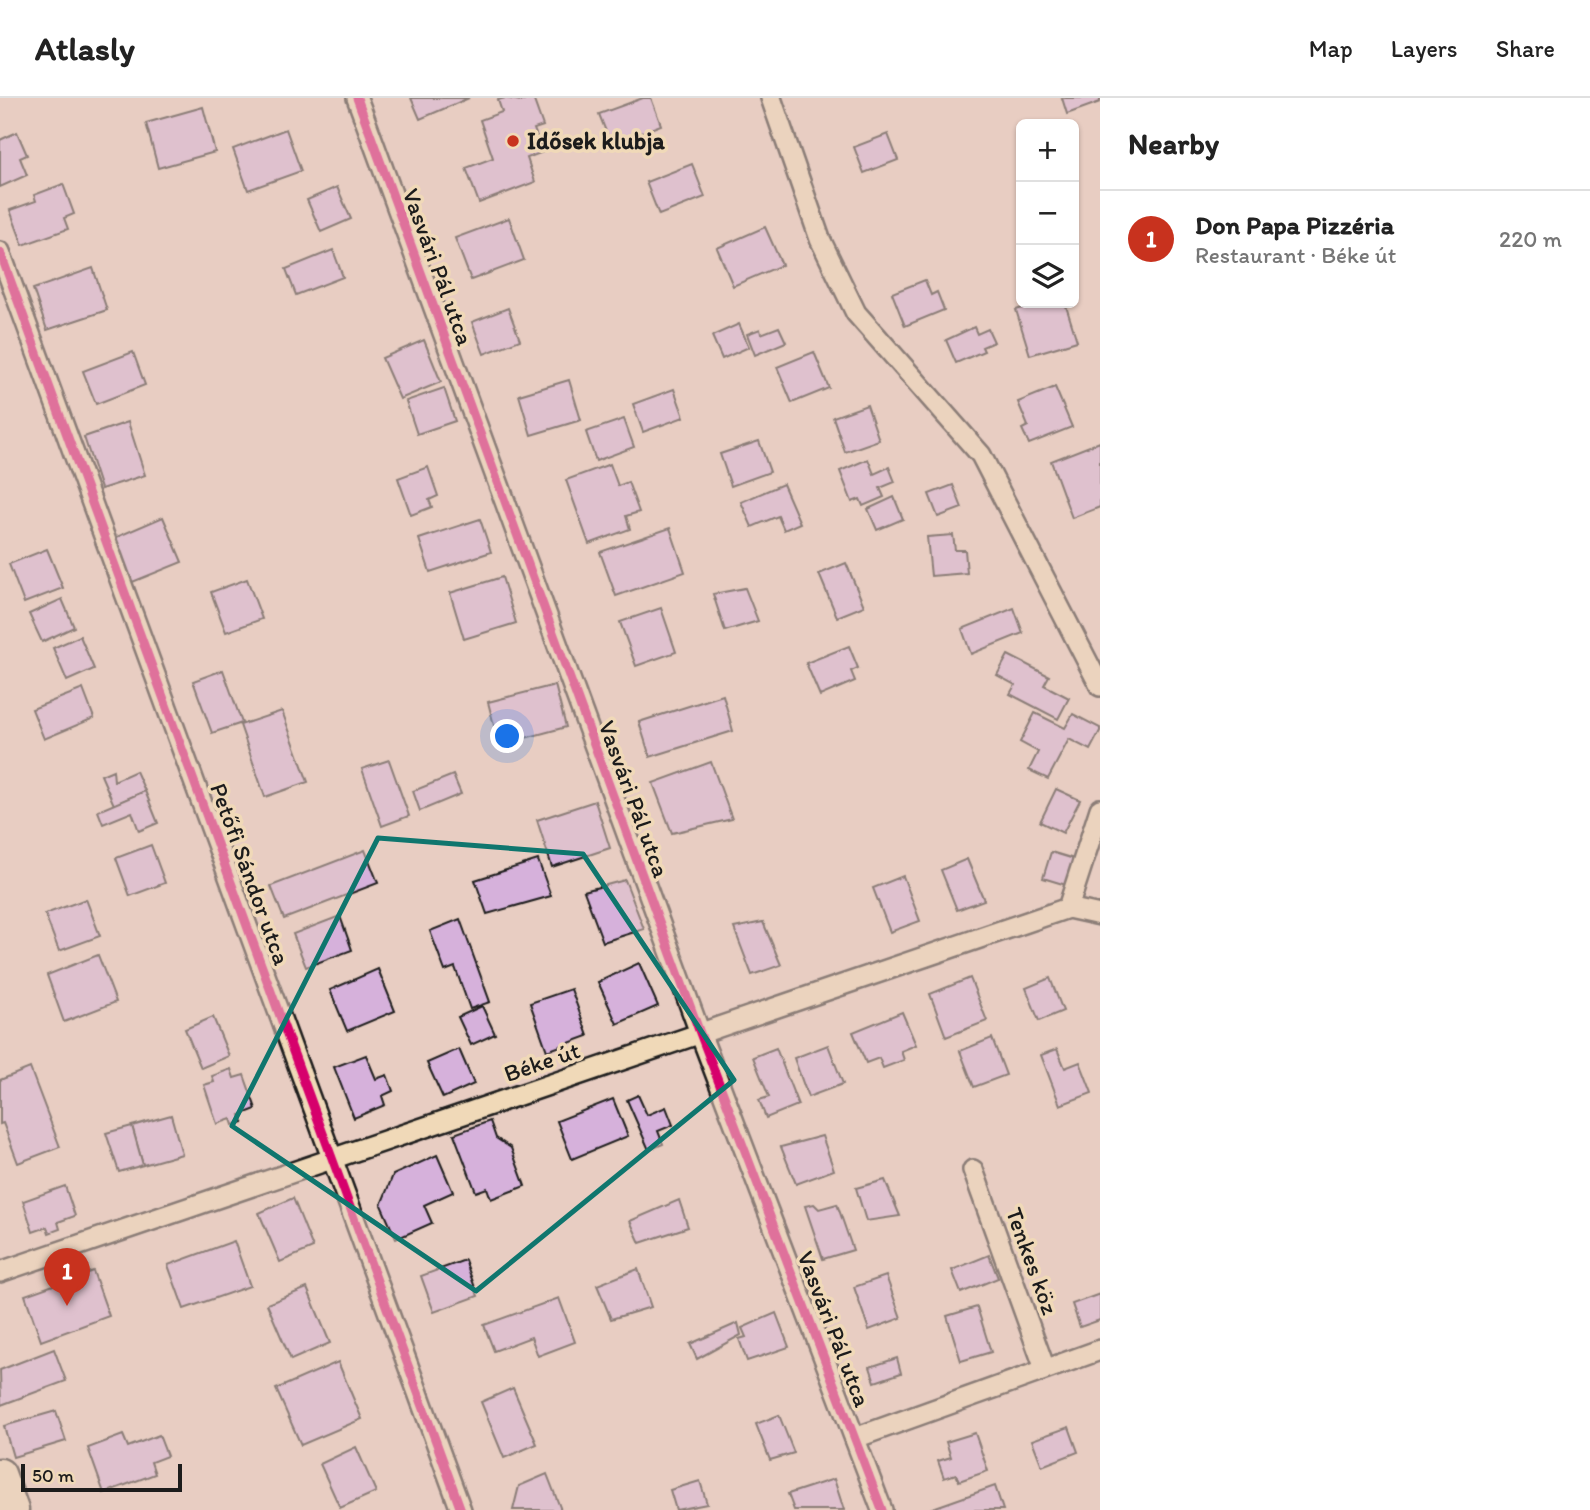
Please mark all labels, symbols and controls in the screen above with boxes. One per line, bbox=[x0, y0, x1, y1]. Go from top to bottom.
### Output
text: Atlasly bbox=[35, 29, 135, 68]
text: Map bbox=[1309, 34, 1353, 63]
text: Layers bbox=[1391, 34, 1458, 63]
text: Share bbox=[1496, 34, 1555, 63]
map controls bbox=[1016, 119, 1079, 308]
button: + bbox=[1016, 119, 1079, 182]
text: Nearby bbox=[1128, 125, 1219, 162]
place label: Idősek klubja bbox=[527, 126, 665, 156]
marker: Idősek klubja bbox=[505, 133, 521, 149]
button: − bbox=[1016, 182, 1079, 245]
street label: Vasvári Pál utca bbox=[397, 184, 480, 350]
text: Don Papa Pizzéria bbox=[1195, 209, 1394, 241]
text: 1 bbox=[1146, 225, 1156, 253]
text: 220 m bbox=[1499, 225, 1562, 253]
text: Restaurant · Béke út bbox=[1195, 241, 1396, 269]
button: layers bbox=[1016, 245, 1079, 308]
street label: Vasvári Pál utca bbox=[593, 716, 676, 882]
your location bbox=[490, 719, 524, 753]
street label: Petőfi Sándor utca bbox=[204, 779, 297, 969]
street label: Béke út bbox=[500, 1035, 584, 1088]
street label: Tenkes köz bbox=[1000, 1203, 1065, 1318]
street label: Vasvári Pál utca bbox=[791, 1247, 878, 1411]
pin: 1 bbox=[44, 1248, 90, 1306]
scale bar bbox=[21, 1461, 182, 1493]
text: 50 m bbox=[32, 1464, 74, 1487]

